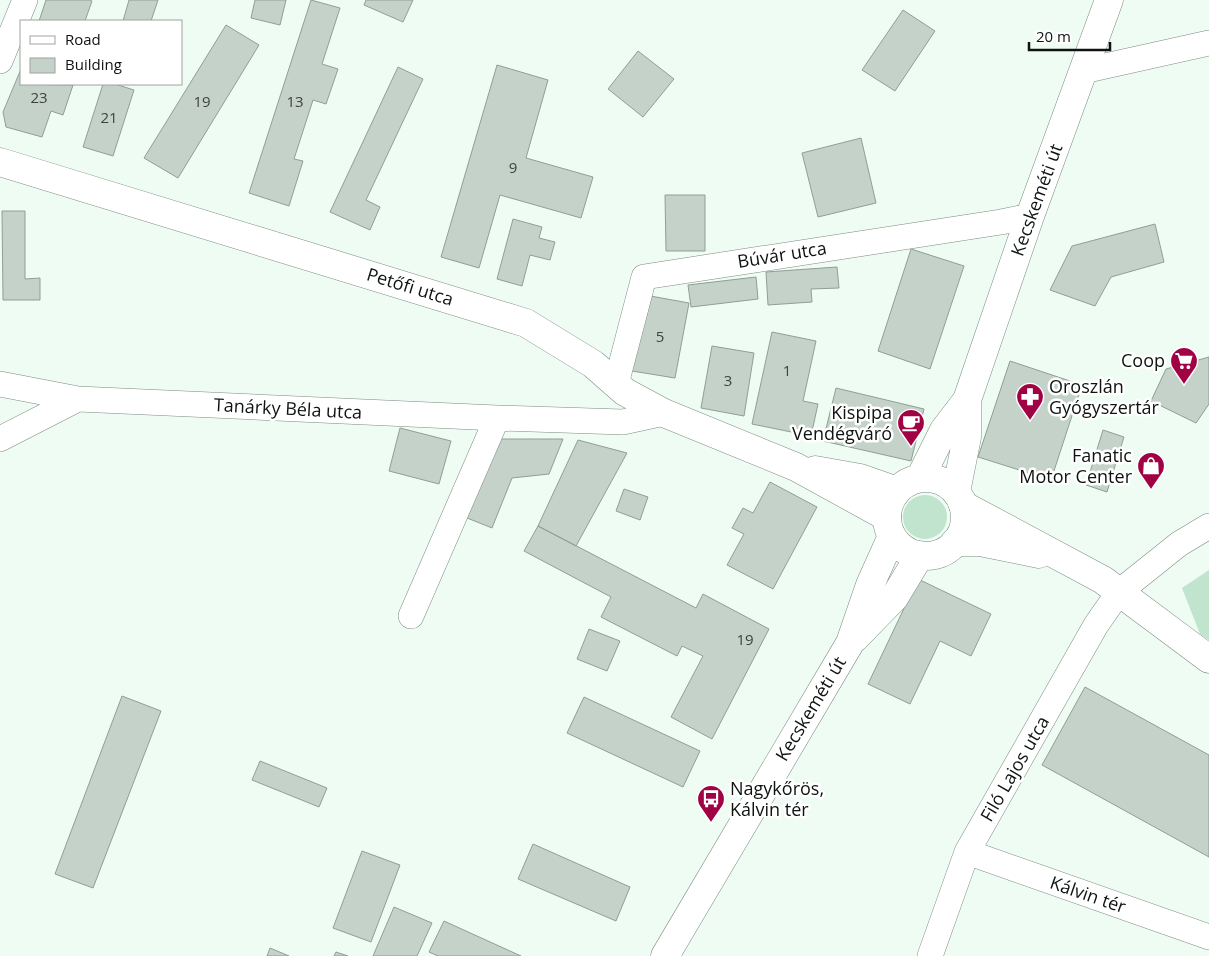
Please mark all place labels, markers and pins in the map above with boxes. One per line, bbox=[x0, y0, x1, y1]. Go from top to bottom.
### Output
supermarket icon: Coop bbox=[1169, 346, 1199, 385]
place label: Coop bbox=[1121, 348, 1165, 372]
place label: Oroszlán Gyógyszertár bbox=[1049, 374, 1160, 419]
pharmacy icon: Oroszlán Gyógyszertár bbox=[1015, 382, 1045, 421]
place label: Kispipa Vendégváró bbox=[792, 400, 892, 445]
cafe icon: Kispipa Vendégváró bbox=[896, 408, 926, 447]
place label: Fanatic Motor Center bbox=[1019, 443, 1133, 488]
shop icon: Fanatic Motor Center bbox=[1136, 451, 1166, 490]
place label: Nagykőrös, Kálvin tér bbox=[730, 776, 824, 821]
bus stop icon: Nagykőrös, Kálvin tér bbox=[696, 784, 726, 823]

